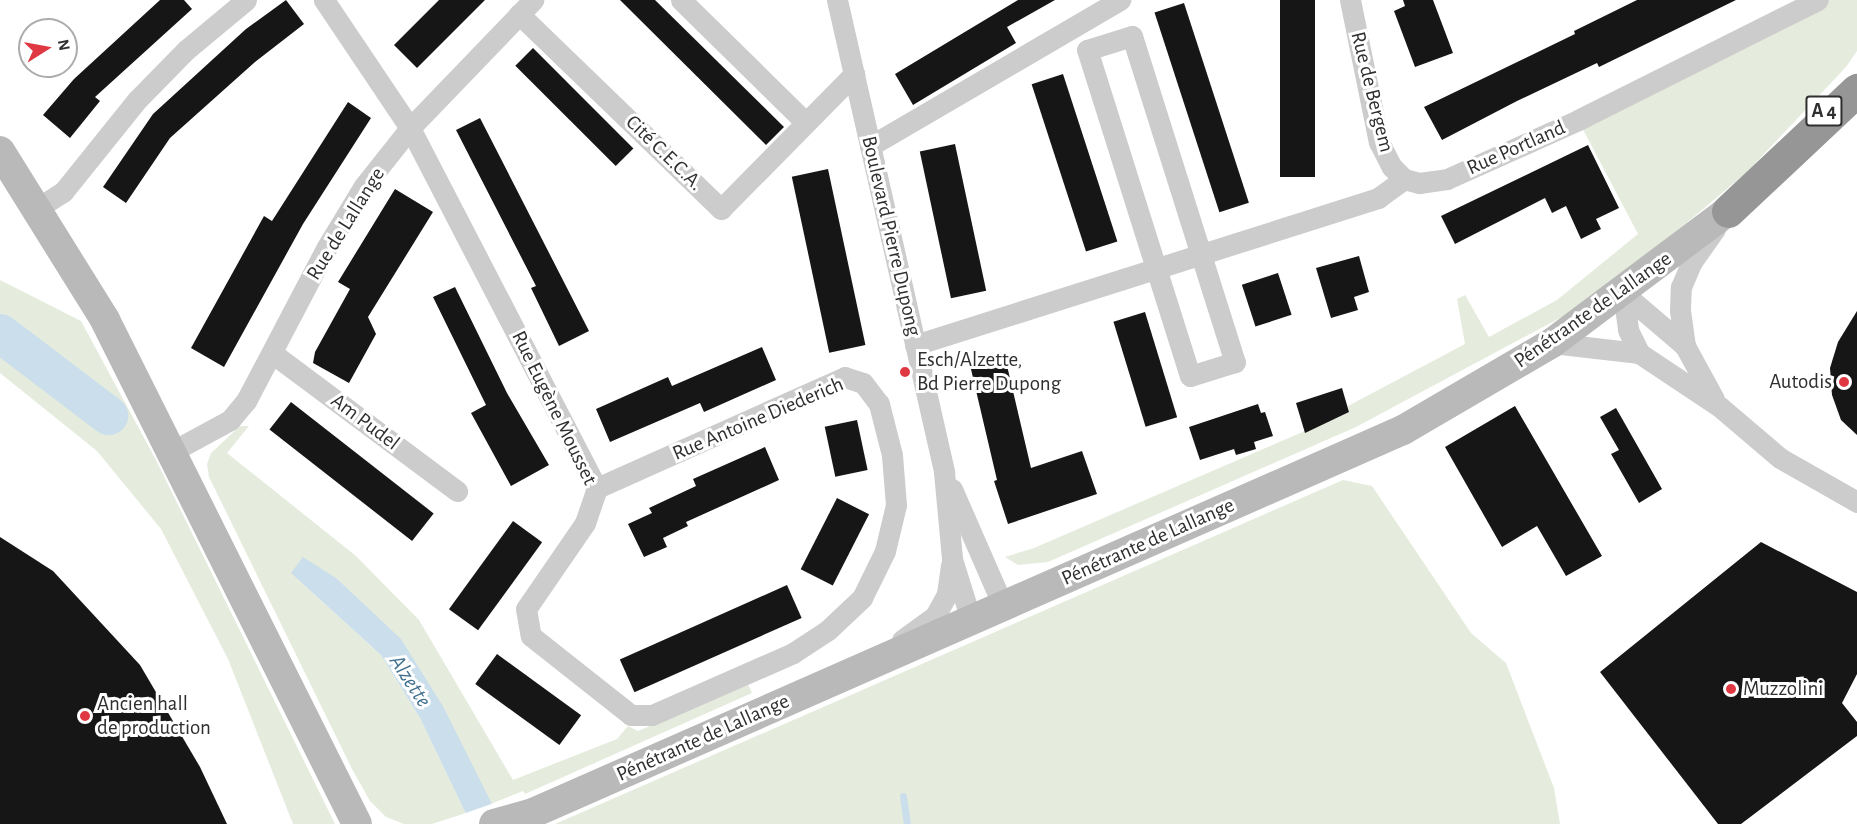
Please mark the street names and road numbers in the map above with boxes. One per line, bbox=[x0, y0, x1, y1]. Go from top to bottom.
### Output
street label: Rue de Bergem bbox=[1345, 29, 1399, 155]
road number: A 4 bbox=[1804, 94, 1844, 128]
street label: Cité C.E.C.A. bbox=[620, 110, 708, 196]
street label: Rue Portland bbox=[1463, 115, 1569, 181]
street label: Boulevard Pierre Dupong bbox=[856, 133, 926, 339]
street label: Rue de Lallange bbox=[301, 163, 391, 285]
street label: Pénétrante de Lallange bbox=[1509, 246, 1677, 374]
street label: Rue Eugène Mousset bbox=[506, 327, 602, 489]
street label: Rue Antoine Diederich bbox=[669, 372, 847, 466]
street label: Am Pudel bbox=[326, 388, 404, 456]
street label: Pénétrante de Lallange bbox=[1058, 493, 1238, 591]
street label: Pénétrante de Lallange bbox=[613, 689, 793, 787]

